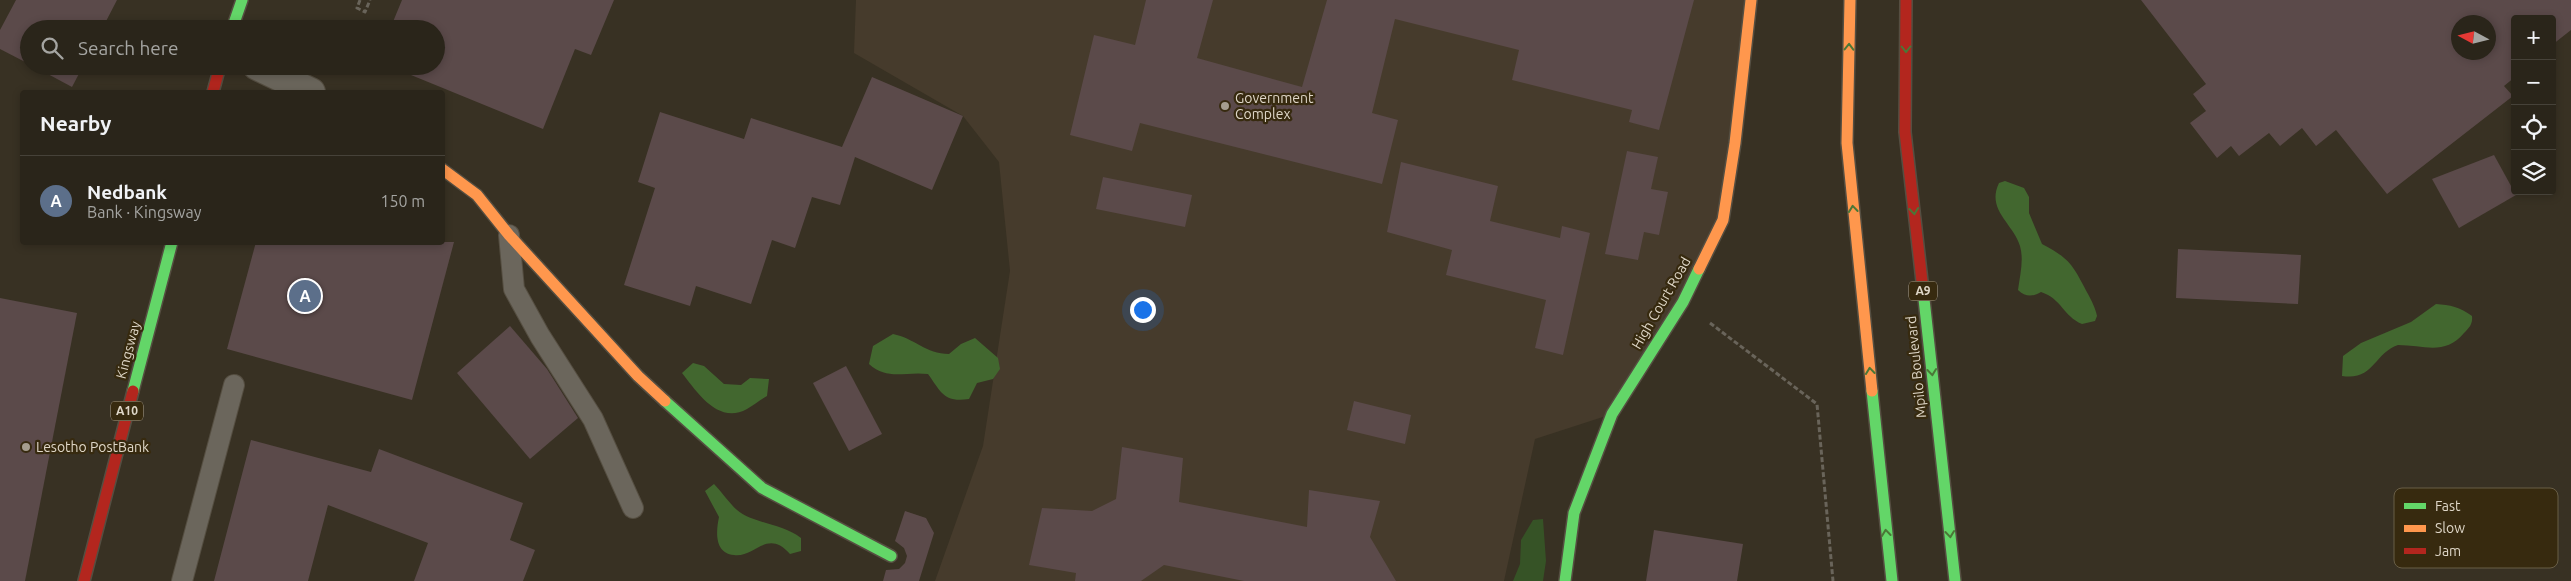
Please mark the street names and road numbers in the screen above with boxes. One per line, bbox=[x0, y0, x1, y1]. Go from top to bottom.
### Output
street label: High Court Road bbox=[1628, 254, 1694, 352]
road number: A9 bbox=[1909, 282, 1937, 300]
street label: Mpilo Boulevard bbox=[1903, 315, 1929, 419]
street label: Kingsway bbox=[113, 319, 143, 381]
road number: A10 bbox=[111, 402, 143, 421]

